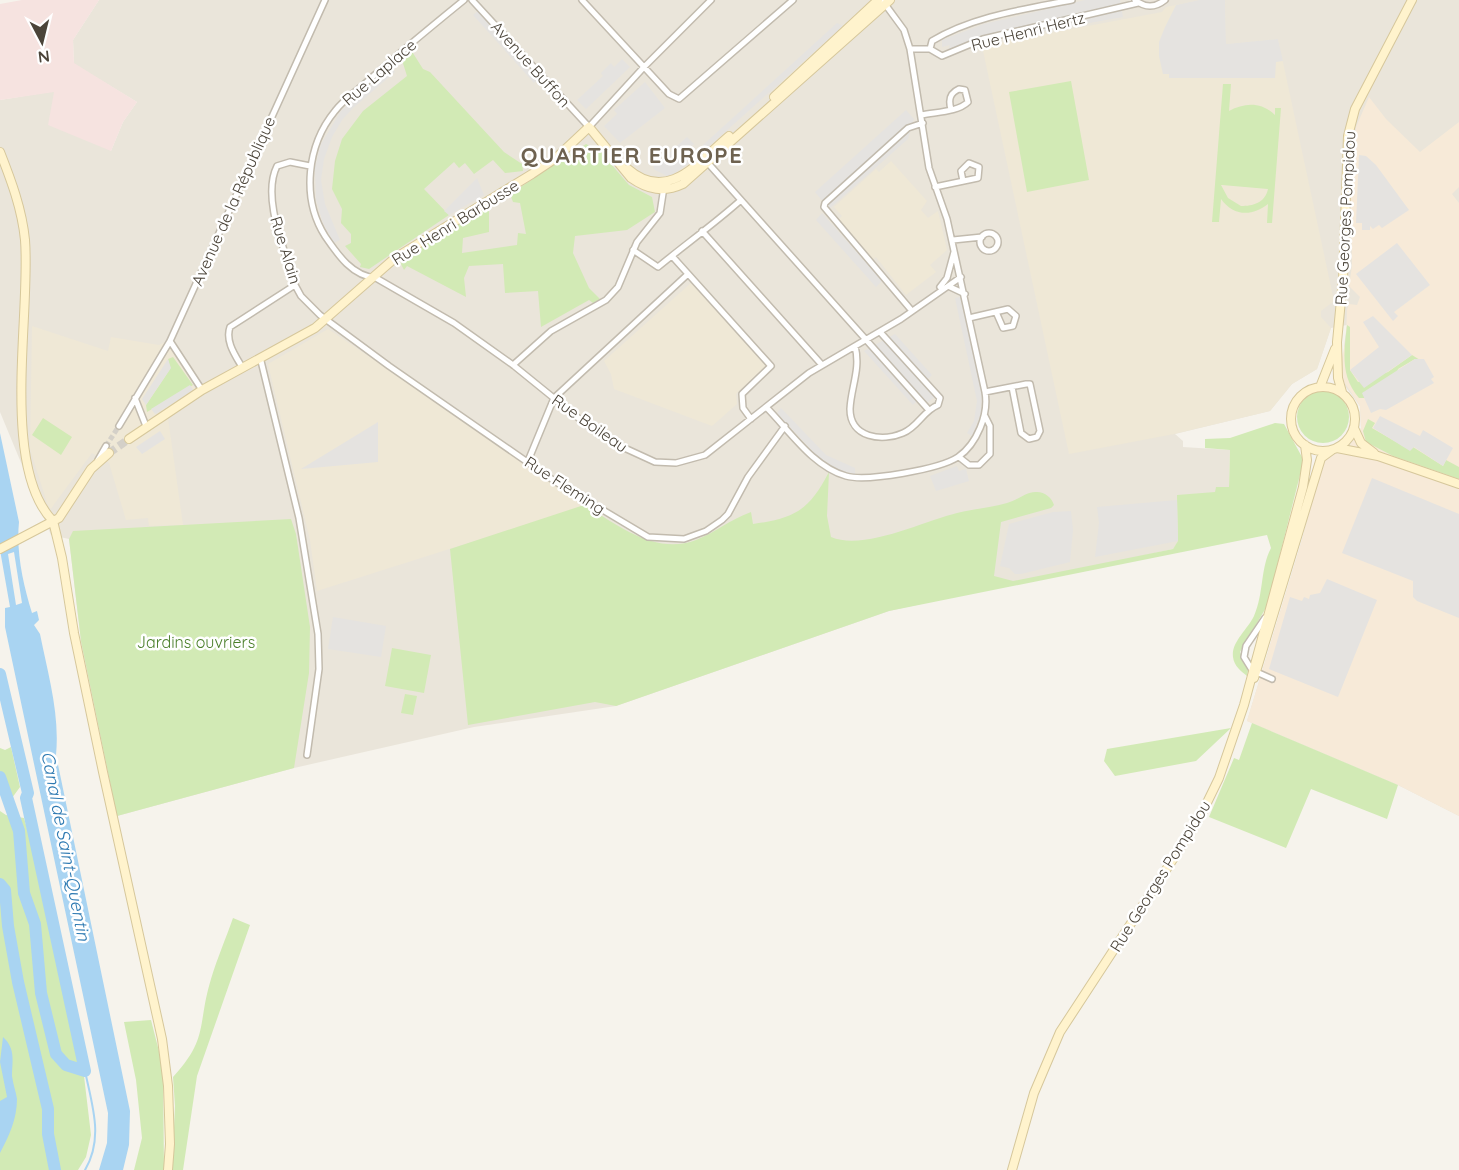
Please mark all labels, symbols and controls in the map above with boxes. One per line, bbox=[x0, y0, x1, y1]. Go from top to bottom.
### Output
street label: Rue Henri Hertz bbox=[969, 7, 1087, 55]
north arrow bbox=[12, 12, 72, 72]
street label: Avenue Buffon bbox=[487, 17, 575, 111]
street label: Rue Laplace bbox=[338, 34, 420, 110]
text: N bbox=[37, 46, 51, 68]
street label: Avenue de la République bbox=[187, 113, 279, 289]
street label: Rue Georges Pompidou bbox=[1330, 130, 1360, 306]
district label: QUARTIER EUROPE bbox=[521, 141, 743, 169]
street label: Rue Henri Barbusse bbox=[388, 175, 522, 269]
street label: Rue Alain bbox=[266, 214, 306, 286]
street label: Rue Boileau bbox=[548, 390, 632, 456]
street label: Rue Fleming bbox=[521, 452, 609, 518]
park label: Jardins ouvriers bbox=[137, 632, 255, 652]
water label: Canal de Saint-Quentin bbox=[36, 749, 96, 943]
street label: Rue Georges Pompidou bbox=[1105, 797, 1215, 955]

